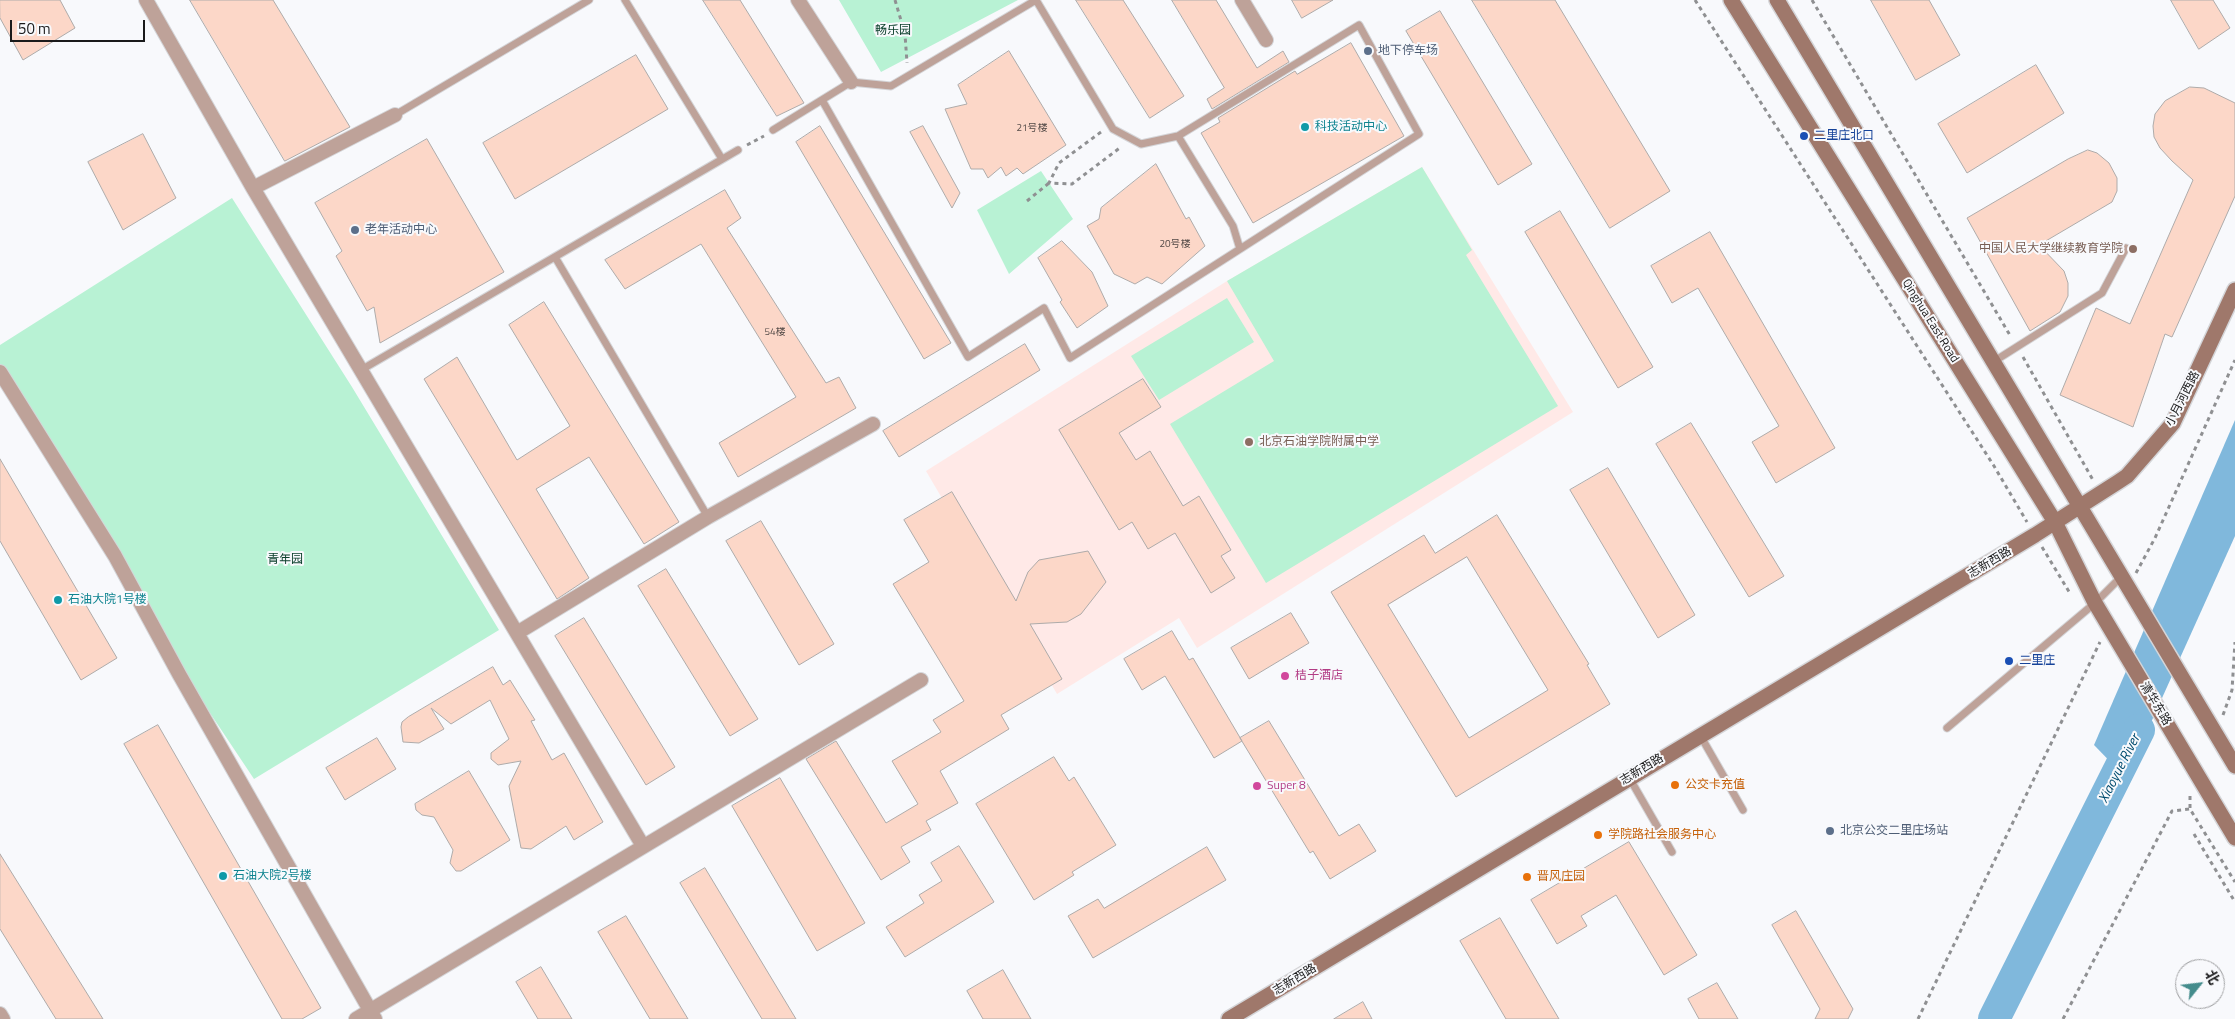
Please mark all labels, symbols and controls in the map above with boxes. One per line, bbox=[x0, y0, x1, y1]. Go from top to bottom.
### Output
scale bar bbox=[12, 10, 148, 42]
text: 50 m bbox=[18, 17, 51, 40]
park label: 畅乐园 bbox=[875, 24, 911, 38]
place label: 地下停车场 bbox=[1378, 44, 1438, 58]
marker: 地下停车场 bbox=[1362, 45, 1374, 57]
place label: 科技活动中心 bbox=[1315, 120, 1387, 134]
marker: 科技活动中心 bbox=[1299, 121, 1311, 133]
house number: 21号楼 bbox=[1016, 123, 1048, 135]
place label: 二里庄北口 bbox=[1814, 129, 1874, 143]
marker: 二里庄北口 bbox=[1798, 130, 1810, 142]
place label: 老年活动中心 bbox=[365, 223, 437, 237]
marker: 老年活动中心 bbox=[349, 224, 361, 236]
house number: 20号楼 bbox=[1159, 239, 1191, 251]
place label: 中国人民大学继续教育学院 bbox=[1979, 242, 2123, 256]
marker: 中国人民大学继续教育学院 bbox=[2127, 243, 2139, 255]
street label: Qinghua East Road bbox=[1899, 277, 1961, 365]
house number: 54楼 bbox=[764, 327, 786, 339]
street label: 小月河西路 bbox=[2163, 369, 2203, 429]
place label: 北京石油学院附属中学 bbox=[1259, 435, 1379, 449]
marker: 北京石油学院附属中学 bbox=[1243, 436, 1255, 448]
street label: 志新西路 bbox=[1966, 544, 2014, 582]
park label: 青年园 bbox=[267, 553, 303, 567]
place label: 石油大院1号楼 bbox=[68, 593, 147, 607]
marker: 石油大院1号楼 bbox=[52, 594, 64, 606]
place label: 二里庄 bbox=[2019, 654, 2055, 668]
marker: 二里庄 bbox=[2003, 655, 2015, 667]
place label: 桔子酒店 bbox=[1295, 669, 1343, 683]
marker: 桔子酒店 bbox=[1279, 670, 1291, 682]
street label: 清华东路 bbox=[2136, 680, 2174, 728]
water label: Xiaoyue River bbox=[2096, 732, 2144, 806]
street label: 志新西路 bbox=[1618, 751, 1666, 789]
place label: 公交卡充值 bbox=[1685, 778, 1745, 792]
place label: Super 8 bbox=[1267, 779, 1306, 793]
marker: 公交卡充值 bbox=[1669, 779, 1681, 791]
marker: Super 8 bbox=[1251, 780, 1263, 792]
place label: 北京公交二里庄场站 bbox=[1840, 824, 1948, 838]
marker: 北京公交二里庄场站 bbox=[1824, 825, 1836, 837]
place label: 学院路社会服务中心 bbox=[1608, 828, 1716, 842]
marker: 学院路社会服务中心 bbox=[1592, 829, 1604, 841]
place label: 石油大院2号楼 bbox=[233, 869, 312, 883]
marker: 石油大院2号楼 bbox=[217, 870, 229, 882]
place label: 晋风庄园 bbox=[1537, 870, 1585, 884]
marker: 晋风庄园 bbox=[1521, 871, 1533, 883]
north arrow bbox=[2175, 959, 2225, 1009]
street label: 志新西路 bbox=[1271, 961, 1319, 999]
text: 北 bbox=[2200, 966, 2225, 988]

